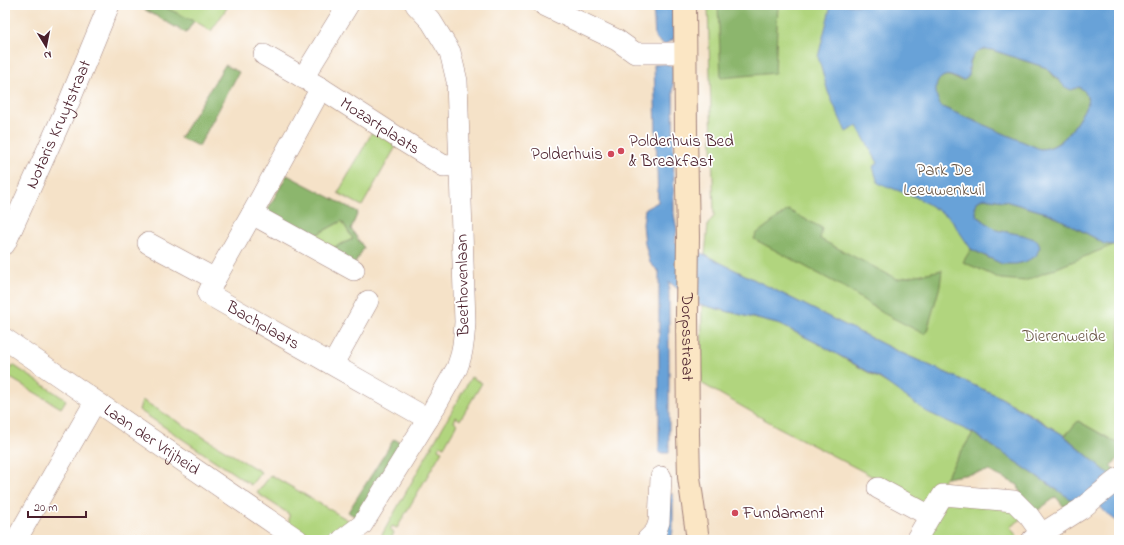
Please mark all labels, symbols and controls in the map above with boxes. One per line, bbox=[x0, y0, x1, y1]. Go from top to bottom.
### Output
north arrow bbox=[26, 26, 66, 66]
text: N bbox=[43, 46, 53, 63]
street label: Notaris Kruytstraat bbox=[19, 56, 98, 193]
street label: Mozartplaats bbox=[335, 91, 425, 161]
place label: Polderhuis Bed & Breakfast bbox=[629, 129, 734, 174]
place label: Polderhuis bbox=[531, 142, 603, 167]
marker: Polderhuis Bed & Breakfast bbox=[616, 146, 626, 156]
marker: Polderhuis bbox=[606, 149, 616, 159]
park label: Park De Leeuwenkuil bbox=[903, 158, 985, 203]
street label: Beethovenlaan bbox=[450, 234, 476, 337]
street label: Dorpsstraat bbox=[674, 292, 700, 381]
street label: Bachplaats bbox=[221, 294, 304, 356]
park label: Dierenweide bbox=[1021, 324, 1106, 349]
street label: Laan der Vrijheid bbox=[98, 398, 205, 482]
scale bar bbox=[28, 493, 86, 519]
text: 20 m bbox=[34, 499, 57, 517]
place label: Fundament bbox=[742, 501, 825, 526]
marker: Fundament bbox=[730, 508, 740, 518]

